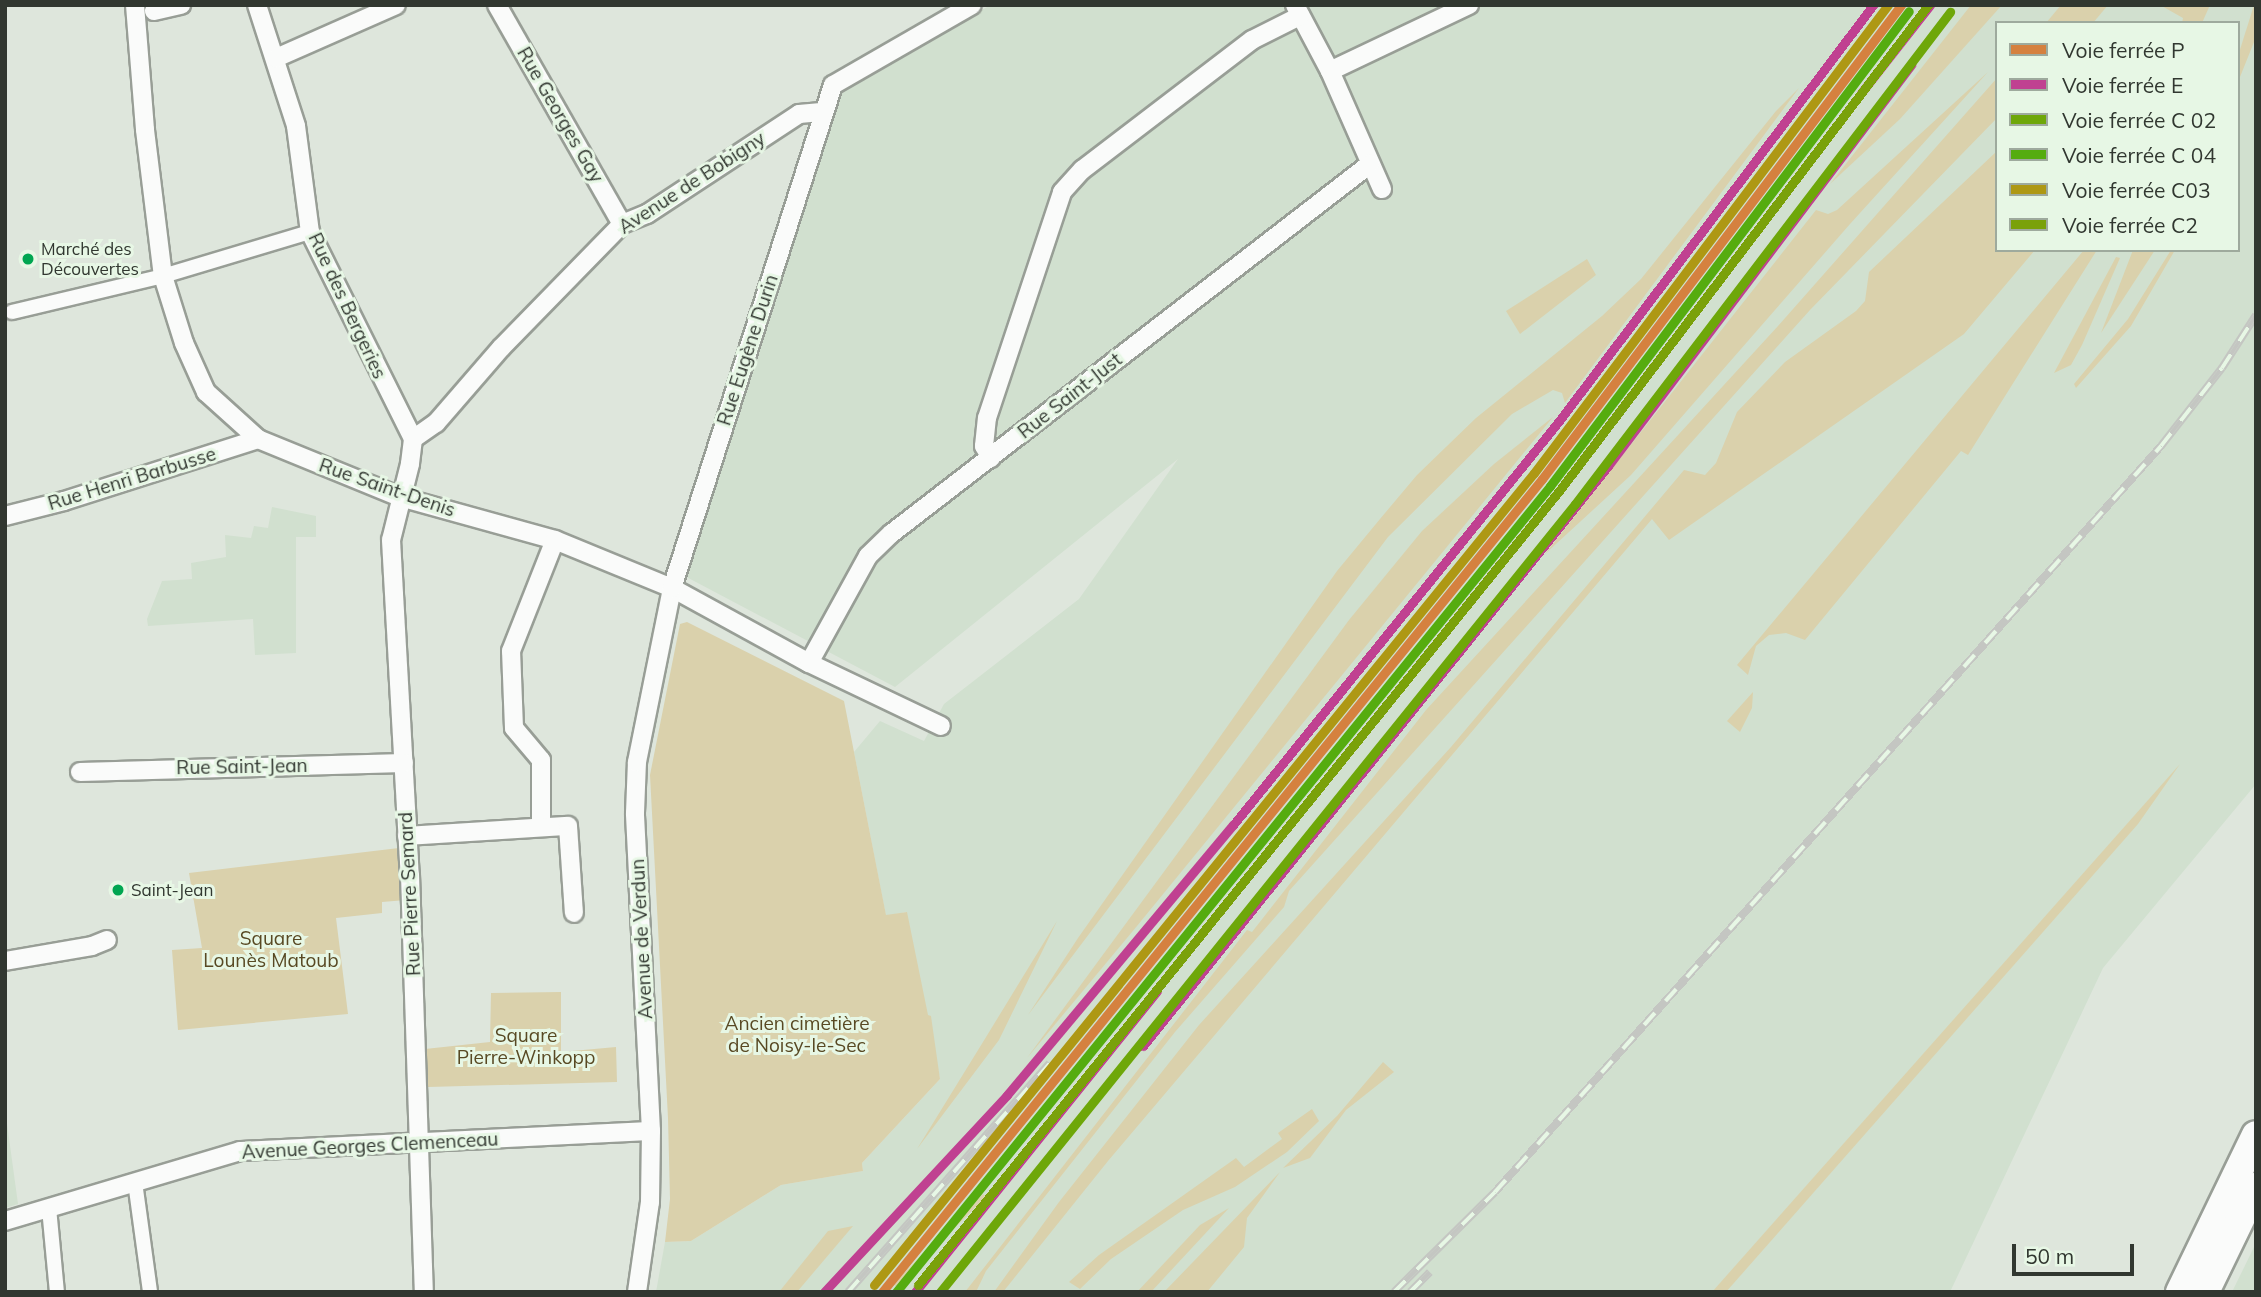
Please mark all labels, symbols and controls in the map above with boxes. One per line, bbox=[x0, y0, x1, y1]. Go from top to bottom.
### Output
legend bbox=[1995, 21, 2240, 252]
text: Voie ferrée P bbox=[2062, 37, 2185, 63]
street label: Rue Georges Gay bbox=[512, 43, 608, 187]
text: Voie ferrée E bbox=[2062, 72, 2183, 98]
text: Voie ferrée C 02 bbox=[2062, 107, 2216, 133]
street label: Avenue de Bobigny bbox=[614, 127, 770, 239]
text: Voie ferrée C 04 bbox=[2062, 142, 2216, 168]
text: Voie ferrée C03 bbox=[2062, 177, 2211, 203]
text: Voie ferrée C2 bbox=[2062, 212, 2198, 238]
street label: Rue des Bergeries bbox=[303, 229, 391, 383]
place label: Marché des Découvertes bbox=[41, 239, 139, 279]
marker: Marché des Découvertes bbox=[21, 252, 35, 266]
street label: Rue Eugène Durin bbox=[713, 272, 783, 428]
street label: Rue Saint-Just bbox=[1014, 348, 1126, 444]
street label: Rue Henri Barbusse bbox=[45, 443, 219, 515]
street label: Rue Saint-Denis bbox=[316, 454, 458, 522]
street label: Rue Saint-Jean bbox=[176, 754, 308, 780]
street label: Rue Pierre Semard bbox=[394, 812, 426, 976]
street label: Avenue de Verdun bbox=[626, 858, 658, 1020]
place label: Saint-Jean bbox=[131, 880, 213, 900]
marker: Saint-Jean bbox=[111, 883, 125, 897]
park label: Square Lounès Matoub bbox=[203, 928, 339, 972]
park label: Ancien cimetière de Noisy-le-Sec bbox=[724, 1013, 870, 1057]
park label: Square Pierre-Winkopp bbox=[457, 1025, 595, 1069]
street label: Avenue Georges Clemenceau bbox=[241, 1128, 499, 1164]
scale bar bbox=[2016, 1230, 2138, 1274]
text: 50 m bbox=[2025, 1243, 2074, 1269]

